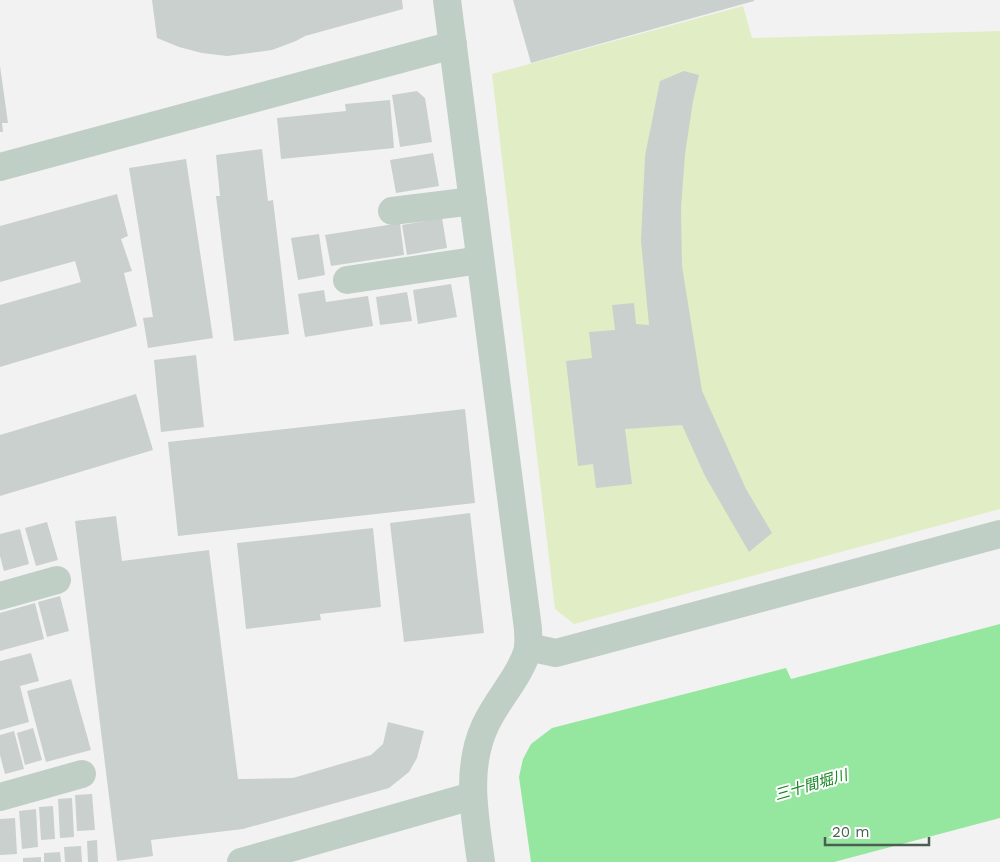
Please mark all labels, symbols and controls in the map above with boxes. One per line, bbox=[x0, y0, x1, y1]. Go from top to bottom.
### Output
water label: 三十間堀川 bbox=[772, 765, 851, 804]
scale bar bbox=[825, 814, 929, 846]
text: 20 m bbox=[832, 823, 870, 841]

